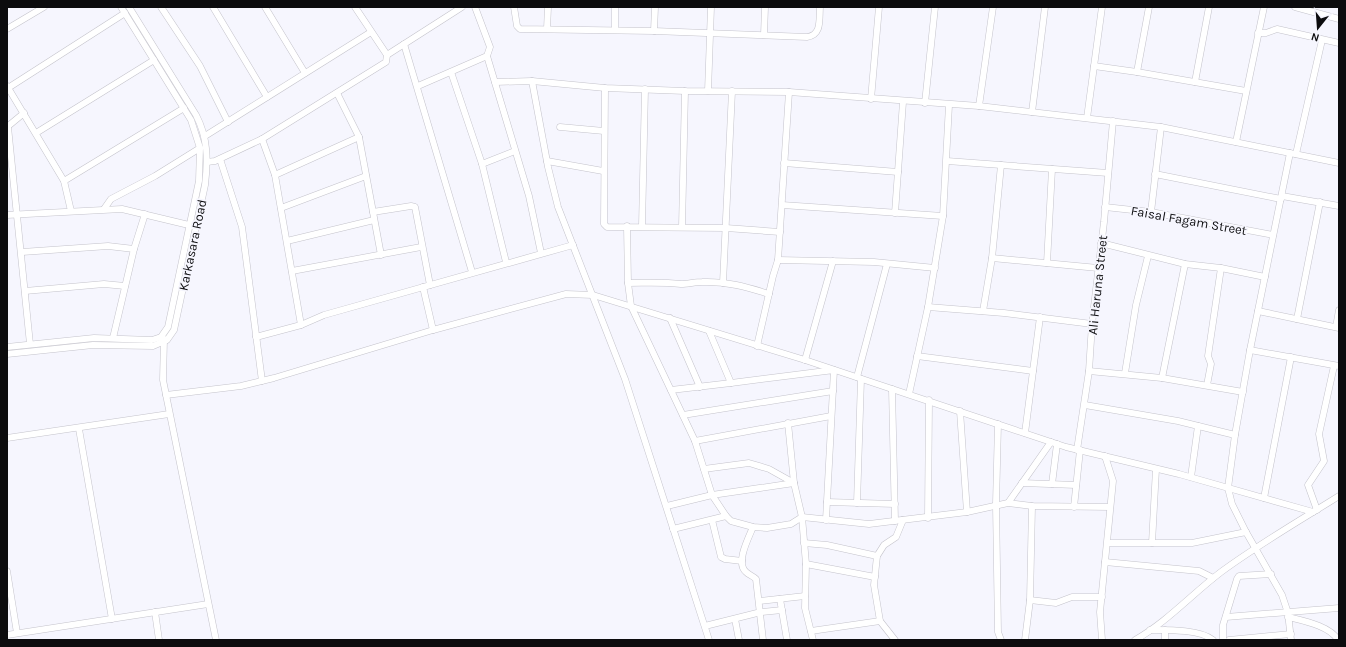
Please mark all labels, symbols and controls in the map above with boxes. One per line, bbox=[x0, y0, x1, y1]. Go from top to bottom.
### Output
north arrow bbox=[1298, 8, 1338, 48]
text: N bbox=[1310, 30, 1321, 44]
street label: Karkasara Road bbox=[175, 198, 210, 292]
street label: Faisal Fagam Street bbox=[1130, 203, 1248, 238]
street label: Ali Haruna Street bbox=[1085, 234, 1110, 336]

